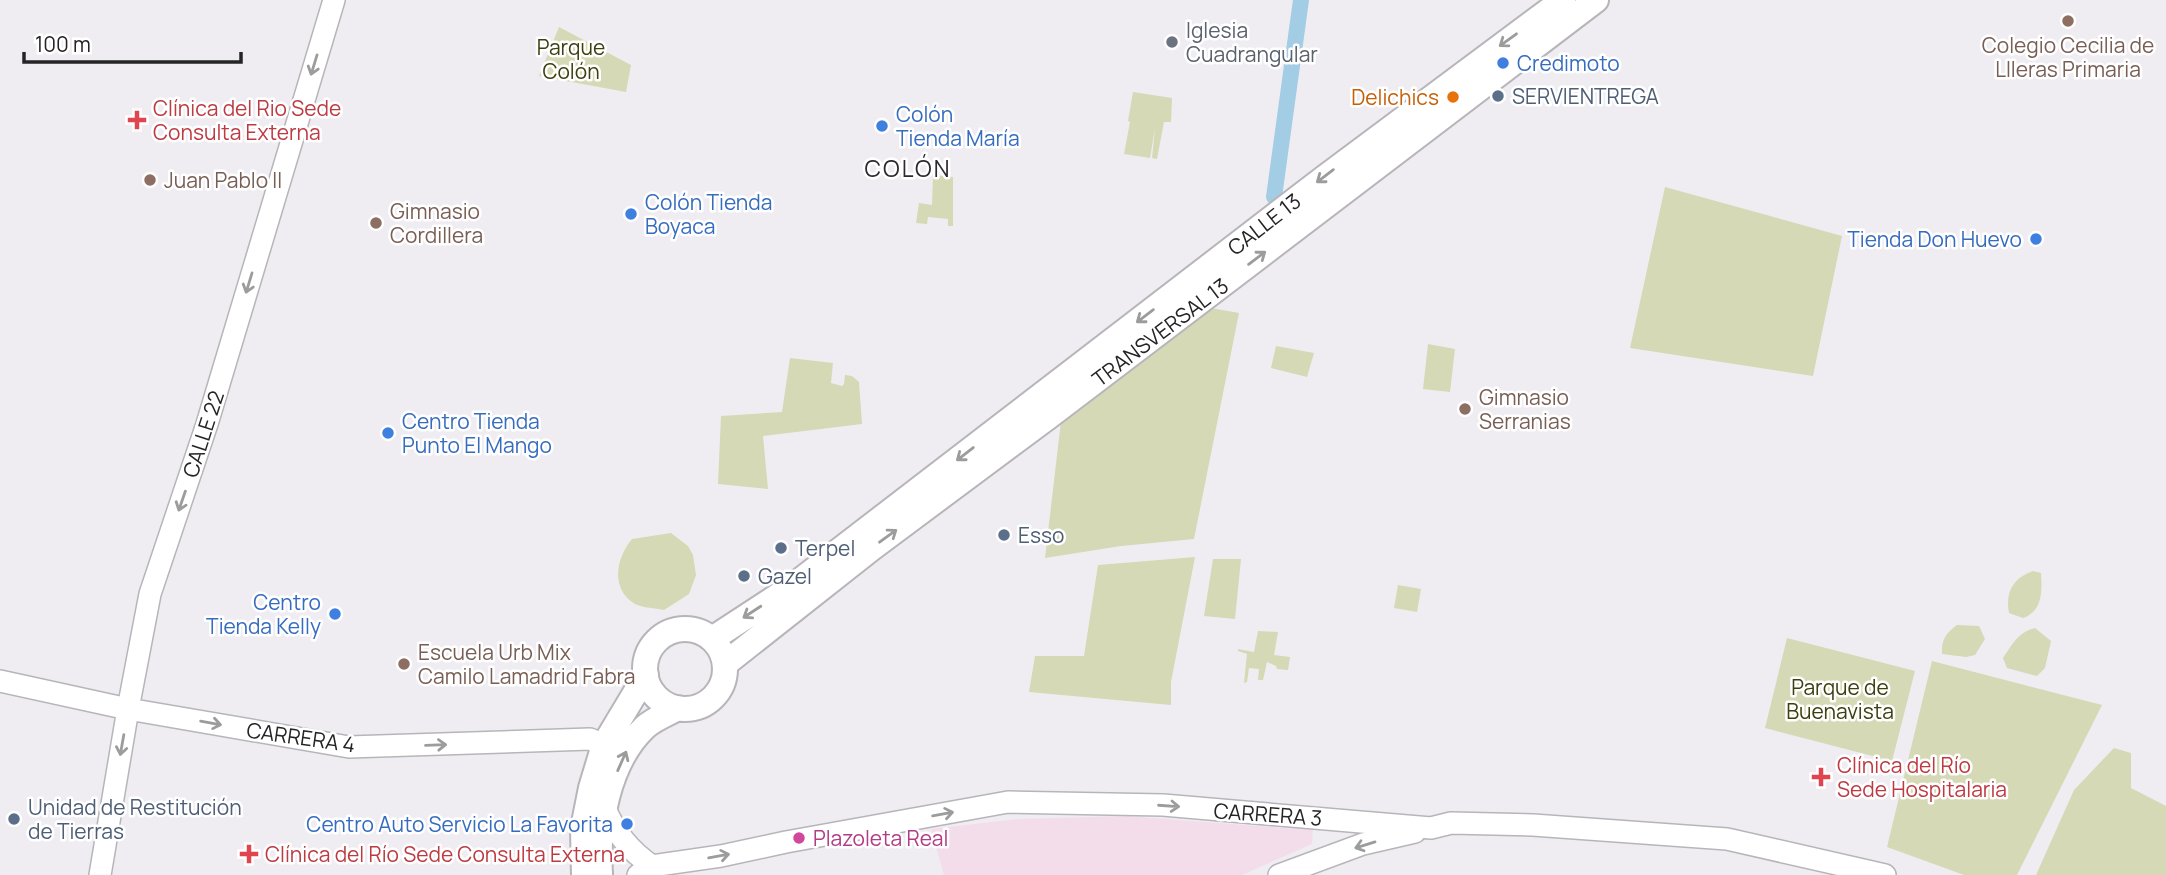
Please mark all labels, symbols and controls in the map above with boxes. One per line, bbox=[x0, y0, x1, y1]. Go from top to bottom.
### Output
marker: Colegio Cecilia de Llleras Primaria bbox=[2060, 13, 2076, 29]
place label: Iglesia Cuadrangular bbox=[1186, 16, 1318, 68]
scale bar bbox=[24, 21, 242, 65]
text: 100 m bbox=[35, 30, 91, 58]
place label: Colegio Cecilia de Llleras Primaria bbox=[1982, 31, 2154, 83]
park label: Parque Colón bbox=[537, 33, 605, 85]
one-way arrow bbox=[1499, 33, 1517, 48]
marker: Iglesia Cuadrangular bbox=[1164, 34, 1180, 50]
place label: Credimoto bbox=[1517, 49, 1620, 77]
one-way arrow bbox=[307, 54, 320, 76]
marker: Credimoto bbox=[1495, 55, 1511, 71]
place label: SERVIENTREGA bbox=[1512, 82, 1659, 110]
place label: Delichics bbox=[1351, 83, 1439, 111]
marker: SERVIENTREGA bbox=[1490, 88, 1506, 104]
marker: Delichics bbox=[1445, 89, 1461, 105]
place label: Clínica del Rio Sede Consulta Externa bbox=[153, 94, 341, 146]
place label: Colón Tienda María bbox=[896, 100, 1020, 152]
marker: Clínica del Rio Sede Consulta Externa bbox=[127, 110, 147, 130]
marker: Colón Tienda María bbox=[874, 118, 890, 134]
district label: COLÓN bbox=[865, 152, 951, 184]
place label: Juan Pablo II bbox=[164, 166, 282, 194]
one-way arrow bbox=[1317, 169, 1335, 184]
marker: Juan Pablo II bbox=[142, 172, 158, 188]
street label: CALLE 13 bbox=[1222, 187, 1306, 261]
place label: Colón Tienda Boyaca bbox=[645, 188, 772, 240]
place label: Gimnasio Cordillera bbox=[390, 197, 483, 249]
marker: Colón Tienda Boyaca bbox=[623, 206, 639, 222]
marker: Gimnasio Cordillera bbox=[368, 215, 384, 231]
place label: Tienda Don Huevo bbox=[1847, 225, 2022, 253]
marker: Tienda Don Huevo bbox=[2028, 231, 2044, 247]
one-way arrow bbox=[1247, 251, 1265, 266]
one-way arrow bbox=[242, 272, 255, 294]
street label: TRANSVERSAL 13 bbox=[1086, 272, 1234, 392]
one-way arrow bbox=[1137, 308, 1155, 323]
place label: Gimnasio Serranias bbox=[1479, 383, 1571, 435]
street label: CALLE 22 bbox=[176, 387, 230, 481]
marker: Gimnasio Serranias bbox=[1457, 401, 1473, 417]
place label: Centro Tienda Punto El Mango bbox=[402, 407, 552, 459]
marker: Centro Tienda Punto El Mango bbox=[380, 425, 396, 441]
one-way arrow bbox=[956, 446, 974, 461]
one-way arrow bbox=[175, 489, 187, 511]
place label: Esso bbox=[1018, 521, 1064, 549]
marker: Esso bbox=[996, 527, 1012, 543]
one-way arrow bbox=[878, 529, 897, 544]
place label: Terpel bbox=[795, 534, 855, 562]
marker: Terpel bbox=[773, 540, 789, 556]
place label: Gazel bbox=[758, 562, 812, 590]
marker: Gazel bbox=[736, 568, 752, 584]
place label: Centro Tienda Kelly bbox=[206, 588, 321, 640]
one-way arrow bbox=[743, 605, 763, 619]
marker: Centro Tienda Kelly bbox=[327, 606, 343, 622]
place label: Escuela Urb Mix Camilo Lamadrid Fabra bbox=[418, 638, 635, 690]
marker: Escuela Urb Mix Camilo Lamadrid Fabra bbox=[396, 656, 412, 672]
park label: Parque de Buenavista bbox=[1786, 673, 1894, 725]
street label: CARRERA 4 bbox=[245, 716, 357, 758]
one-way arrow bbox=[199, 717, 222, 730]
one-way arrow bbox=[114, 733, 128, 756]
one-way arrow bbox=[425, 738, 448, 751]
one-way arrow bbox=[616, 751, 629, 773]
place label: Clínica del Río Sede Hospitalaria bbox=[1837, 751, 2007, 803]
marker: Clínica del Río Sede Hospitalaria bbox=[1811, 767, 1831, 787]
place label: Unidad de Restitución de Tierras bbox=[28, 793, 242, 845]
street label: CARRERA 3 bbox=[1213, 796, 1323, 832]
one-way arrow bbox=[1157, 800, 1180, 813]
one-way arrow bbox=[931, 807, 954, 820]
place label: Centro Auto Servicio La Favorita bbox=[306, 810, 613, 838]
marker: Unidad de Restitución de Tierras bbox=[6, 811, 22, 827]
marker: Centro Auto Servicio La Favorita bbox=[619, 816, 635, 832]
place label: Plazoleta Real bbox=[813, 824, 948, 852]
marker: Plazoleta Real bbox=[791, 830, 807, 846]
one-way arrow bbox=[1354, 839, 1376, 852]
place label: Clínica del Río Sede Consulta Externa bbox=[265, 840, 625, 868]
marker: Clínica del Río Sede Consulta Externa bbox=[239, 844, 259, 864]
one-way arrow bbox=[707, 849, 730, 862]

